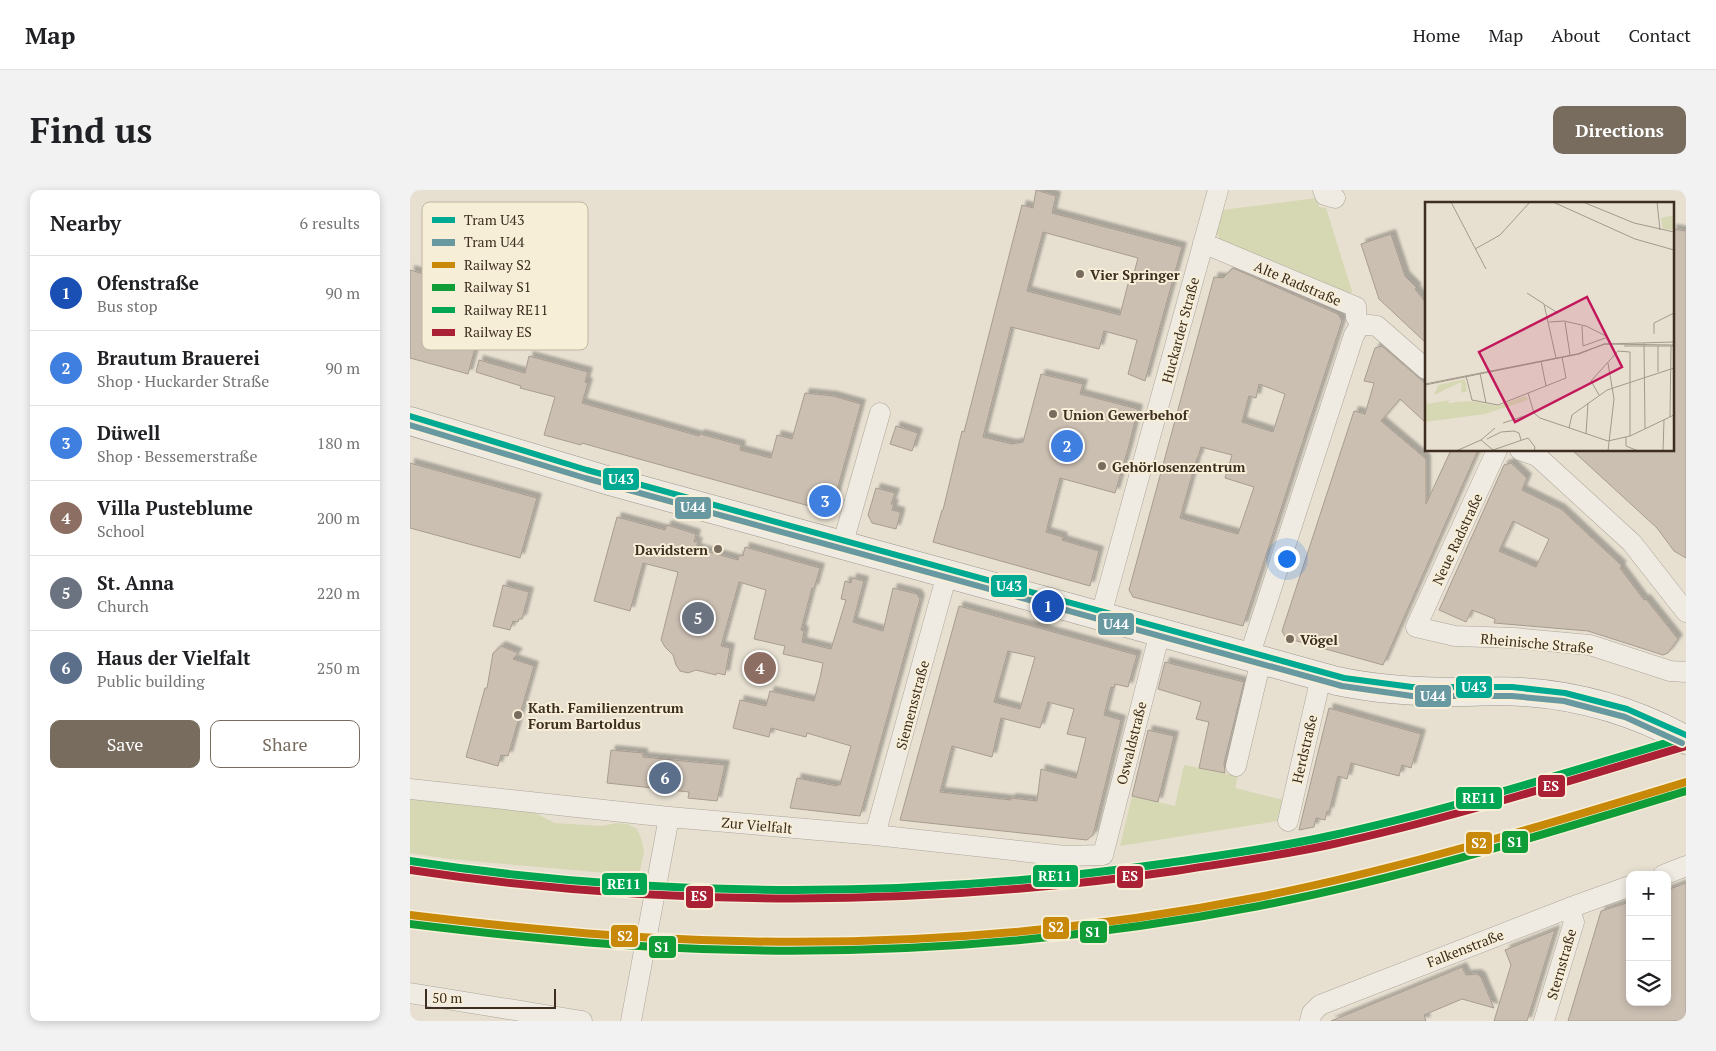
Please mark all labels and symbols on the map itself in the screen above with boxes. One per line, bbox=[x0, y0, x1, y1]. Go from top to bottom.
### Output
legend bbox=[422, 202, 588, 350]
inset map bbox=[1425, 202, 1674, 451]
text: Tram U43 bbox=[464, 210, 525, 229]
text: Tram U44 bbox=[464, 232, 525, 251]
text: Railway S2 bbox=[464, 255, 531, 274]
street label: Alte Radstraße bbox=[1252, 256, 1344, 310]
place label: Vier Springer bbox=[1090, 265, 1180, 284]
marker: Vier Springer bbox=[1074, 268, 1086, 280]
street label: Huckarder Straße bbox=[1157, 275, 1203, 385]
text: Railway S1 bbox=[464, 277, 531, 296]
text: Railway RE11 bbox=[464, 300, 548, 319]
text: Railway ES bbox=[464, 322, 532, 341]
place label: Union Gewerbehof bbox=[1063, 405, 1189, 424]
marker: Union Gewerbehof bbox=[1047, 408, 1059, 420]
pin: 2 bbox=[1051, 427, 1083, 465]
place label: Gehörlosenzentrum bbox=[1112, 457, 1245, 476]
marker: Gehörlosenzentrum bbox=[1096, 460, 1108, 472]
line badge: U43 bbox=[602, 467, 640, 491]
text: U43 bbox=[608, 469, 634, 488]
pin: 3 bbox=[809, 482, 841, 520]
street label: Neue Radstraße bbox=[1427, 490, 1487, 588]
line badge: U44 bbox=[674, 496, 712, 520]
text: U44 bbox=[680, 497, 706, 516]
place label: Davidstern bbox=[635, 540, 708, 559]
marker: Davidstern bbox=[712, 543, 724, 555]
your location bbox=[1274, 546, 1300, 572]
line badge: U43 bbox=[990, 574, 1028, 598]
text: U43 bbox=[996, 576, 1022, 595]
pin: 1 bbox=[1032, 587, 1064, 625]
pin: 5 bbox=[682, 599, 714, 637]
line badge: U44 bbox=[1097, 612, 1135, 636]
text: U44 bbox=[1103, 614, 1129, 633]
street label: Rheinische Straße bbox=[1480, 629, 1594, 657]
place label: Vögel bbox=[1300, 630, 1338, 649]
marker: Vögel bbox=[1284, 633, 1296, 645]
pin: 4 bbox=[744, 649, 776, 687]
street label: Siemensstraße bbox=[891, 658, 933, 752]
line badge: U43 bbox=[1455, 675, 1493, 699]
text: U43 bbox=[1461, 677, 1487, 696]
line badge: U44 bbox=[1414, 684, 1452, 708]
text: U44 bbox=[1420, 686, 1446, 705]
place label: Kath. Familienzentrum Forum Bartoldus bbox=[528, 698, 684, 733]
street label: Oswaldstraße bbox=[1111, 699, 1151, 787]
marker: Kath. Familienzentrum Forum Bartoldus bbox=[512, 709, 524, 721]
street label: Herdstraße bbox=[1287, 713, 1321, 785]
pin: 6 bbox=[649, 759, 681, 797]
line badge: ES bbox=[1537, 774, 1566, 798]
text: ES bbox=[1543, 776, 1559, 795]
line badge: RE11 bbox=[1455, 786, 1503, 810]
text: RE11 bbox=[1462, 788, 1496, 807]
street label: Zur Vielfalt bbox=[721, 812, 794, 838]
line badge: S1 bbox=[1501, 830, 1529, 854]
line badge: S2 bbox=[1465, 831, 1493, 855]
text: S1 bbox=[1507, 832, 1523, 851]
text: S2 bbox=[1471, 833, 1487, 852]
line badge: RE11 bbox=[1032, 864, 1079, 888]
line badge: ES bbox=[1116, 865, 1144, 889]
text: RE11 bbox=[1038, 866, 1072, 885]
text: ES bbox=[1122, 866, 1138, 885]
line badge: RE11 bbox=[601, 872, 648, 896]
text: RE11 bbox=[607, 874, 641, 893]
line badge: ES bbox=[685, 885, 714, 909]
text: ES bbox=[691, 886, 707, 905]
line badge: S2 bbox=[1042, 916, 1070, 940]
text: S2 bbox=[1048, 917, 1064, 936]
line badge: S1 bbox=[1079, 920, 1108, 944]
text: S1 bbox=[1085, 922, 1101, 941]
line badge: S2 bbox=[610, 924, 639, 948]
street label: Falkenstraße bbox=[1424, 925, 1506, 971]
text: S2 bbox=[617, 926, 633, 945]
street label: Sternstraße bbox=[1542, 926, 1580, 1002]
line badge: S1 bbox=[648, 935, 677, 959]
text: S1 bbox=[654, 937, 670, 956]
scale bar bbox=[425, 986, 556, 1009]

